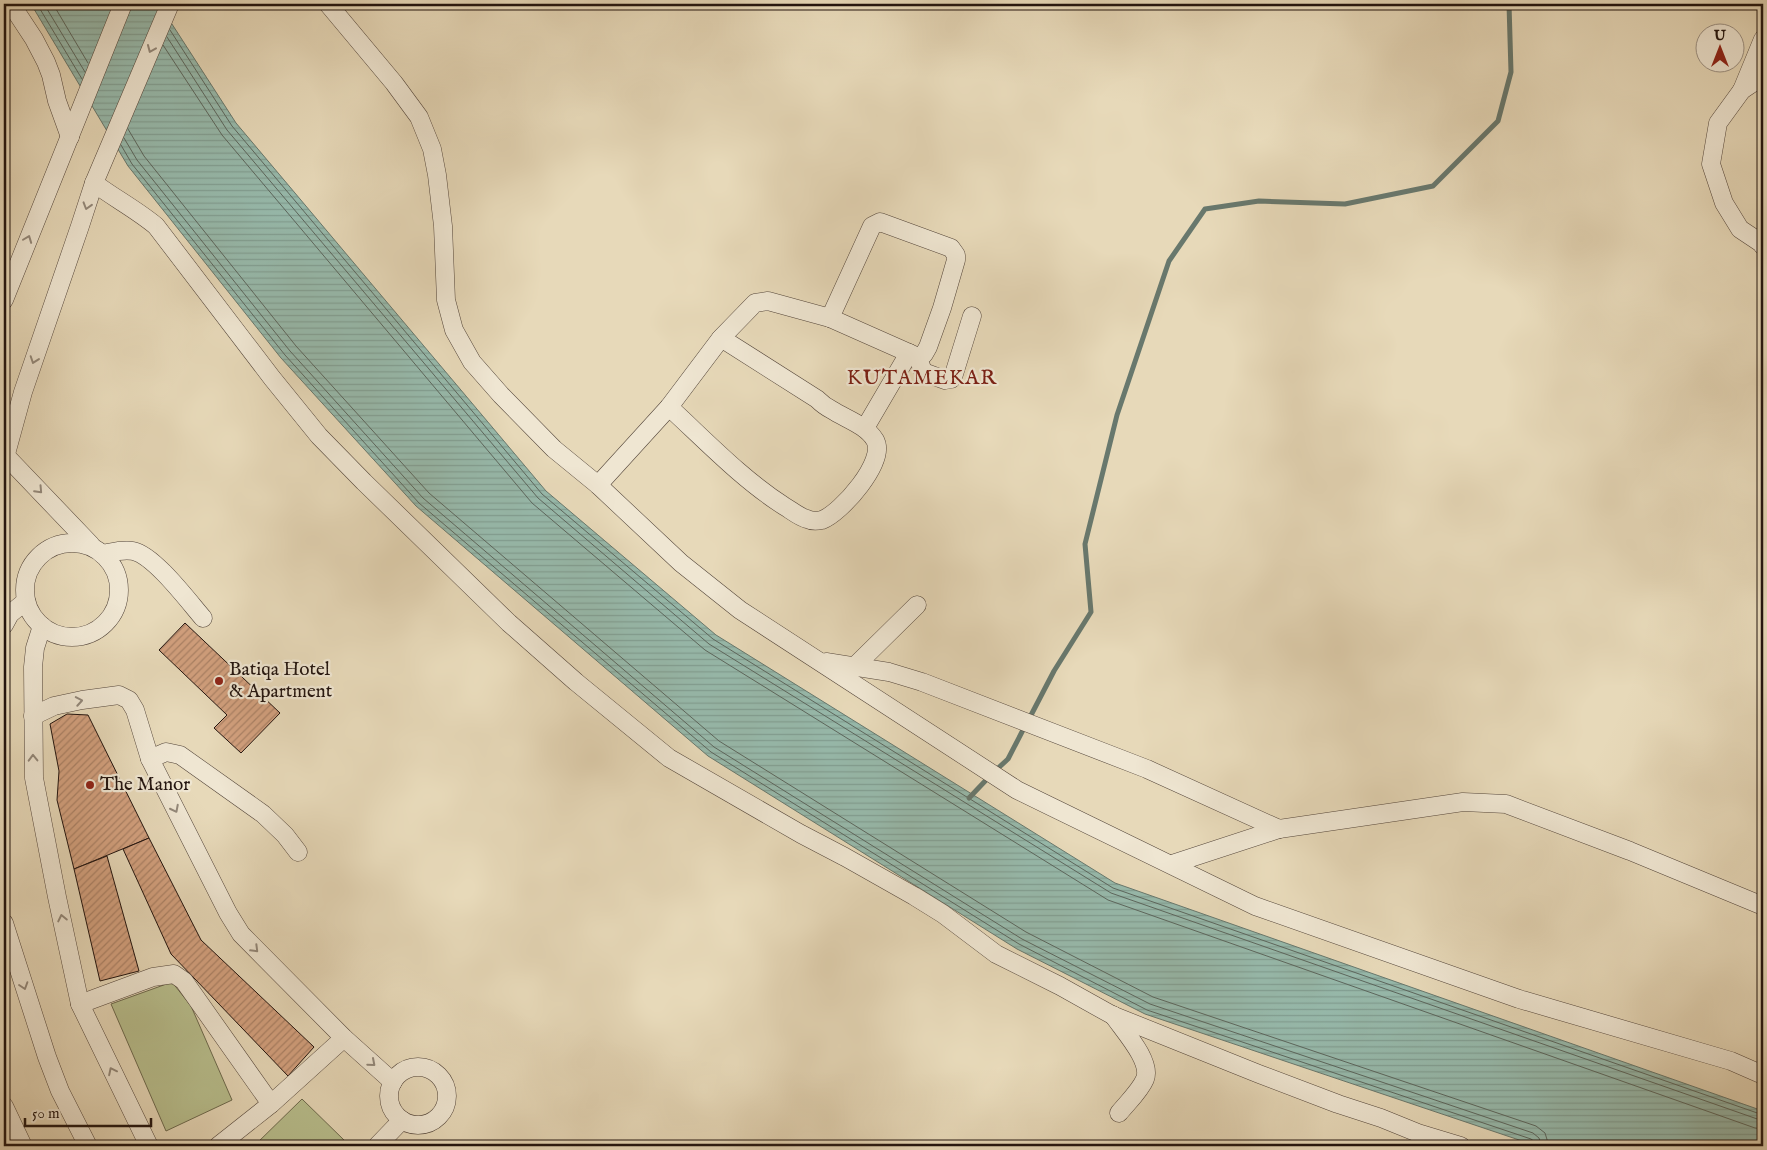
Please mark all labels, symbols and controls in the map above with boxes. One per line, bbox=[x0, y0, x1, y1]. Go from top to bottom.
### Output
north arrow bbox=[1694, 22, 1744, 72]
text: U bbox=[1713, 27, 1727, 45]
one-way arrow bbox=[147, 44, 157, 52]
one-way arrow bbox=[82, 202, 92, 210]
one-way arrow bbox=[22, 235, 32, 243]
one-way arrow bbox=[30, 355, 40, 364]
district label: KUTAMEKAR bbox=[847, 365, 997, 392]
one-way arrow bbox=[33, 485, 42, 494]
place label: Batiqa Hotel & Apartment bbox=[229, 658, 333, 704]
marker: Batiqa Hotel & Apartment bbox=[213, 675, 225, 687]
one-way arrow bbox=[75, 697, 83, 707]
one-way arrow bbox=[28, 754, 38, 762]
place label: The Manor bbox=[100, 773, 190, 797]
marker: The Manor bbox=[84, 779, 96, 791]
one-way arrow bbox=[169, 804, 179, 813]
one-way arrow bbox=[57, 913, 67, 922]
one-way arrow bbox=[250, 943, 259, 952]
one-way arrow bbox=[18, 982, 28, 990]
one-way arrow bbox=[366, 1057, 375, 1066]
one-way arrow bbox=[108, 1067, 119, 1076]
scale bar bbox=[25, 1095, 151, 1127]
text: 50 m bbox=[32, 1104, 60, 1123]

